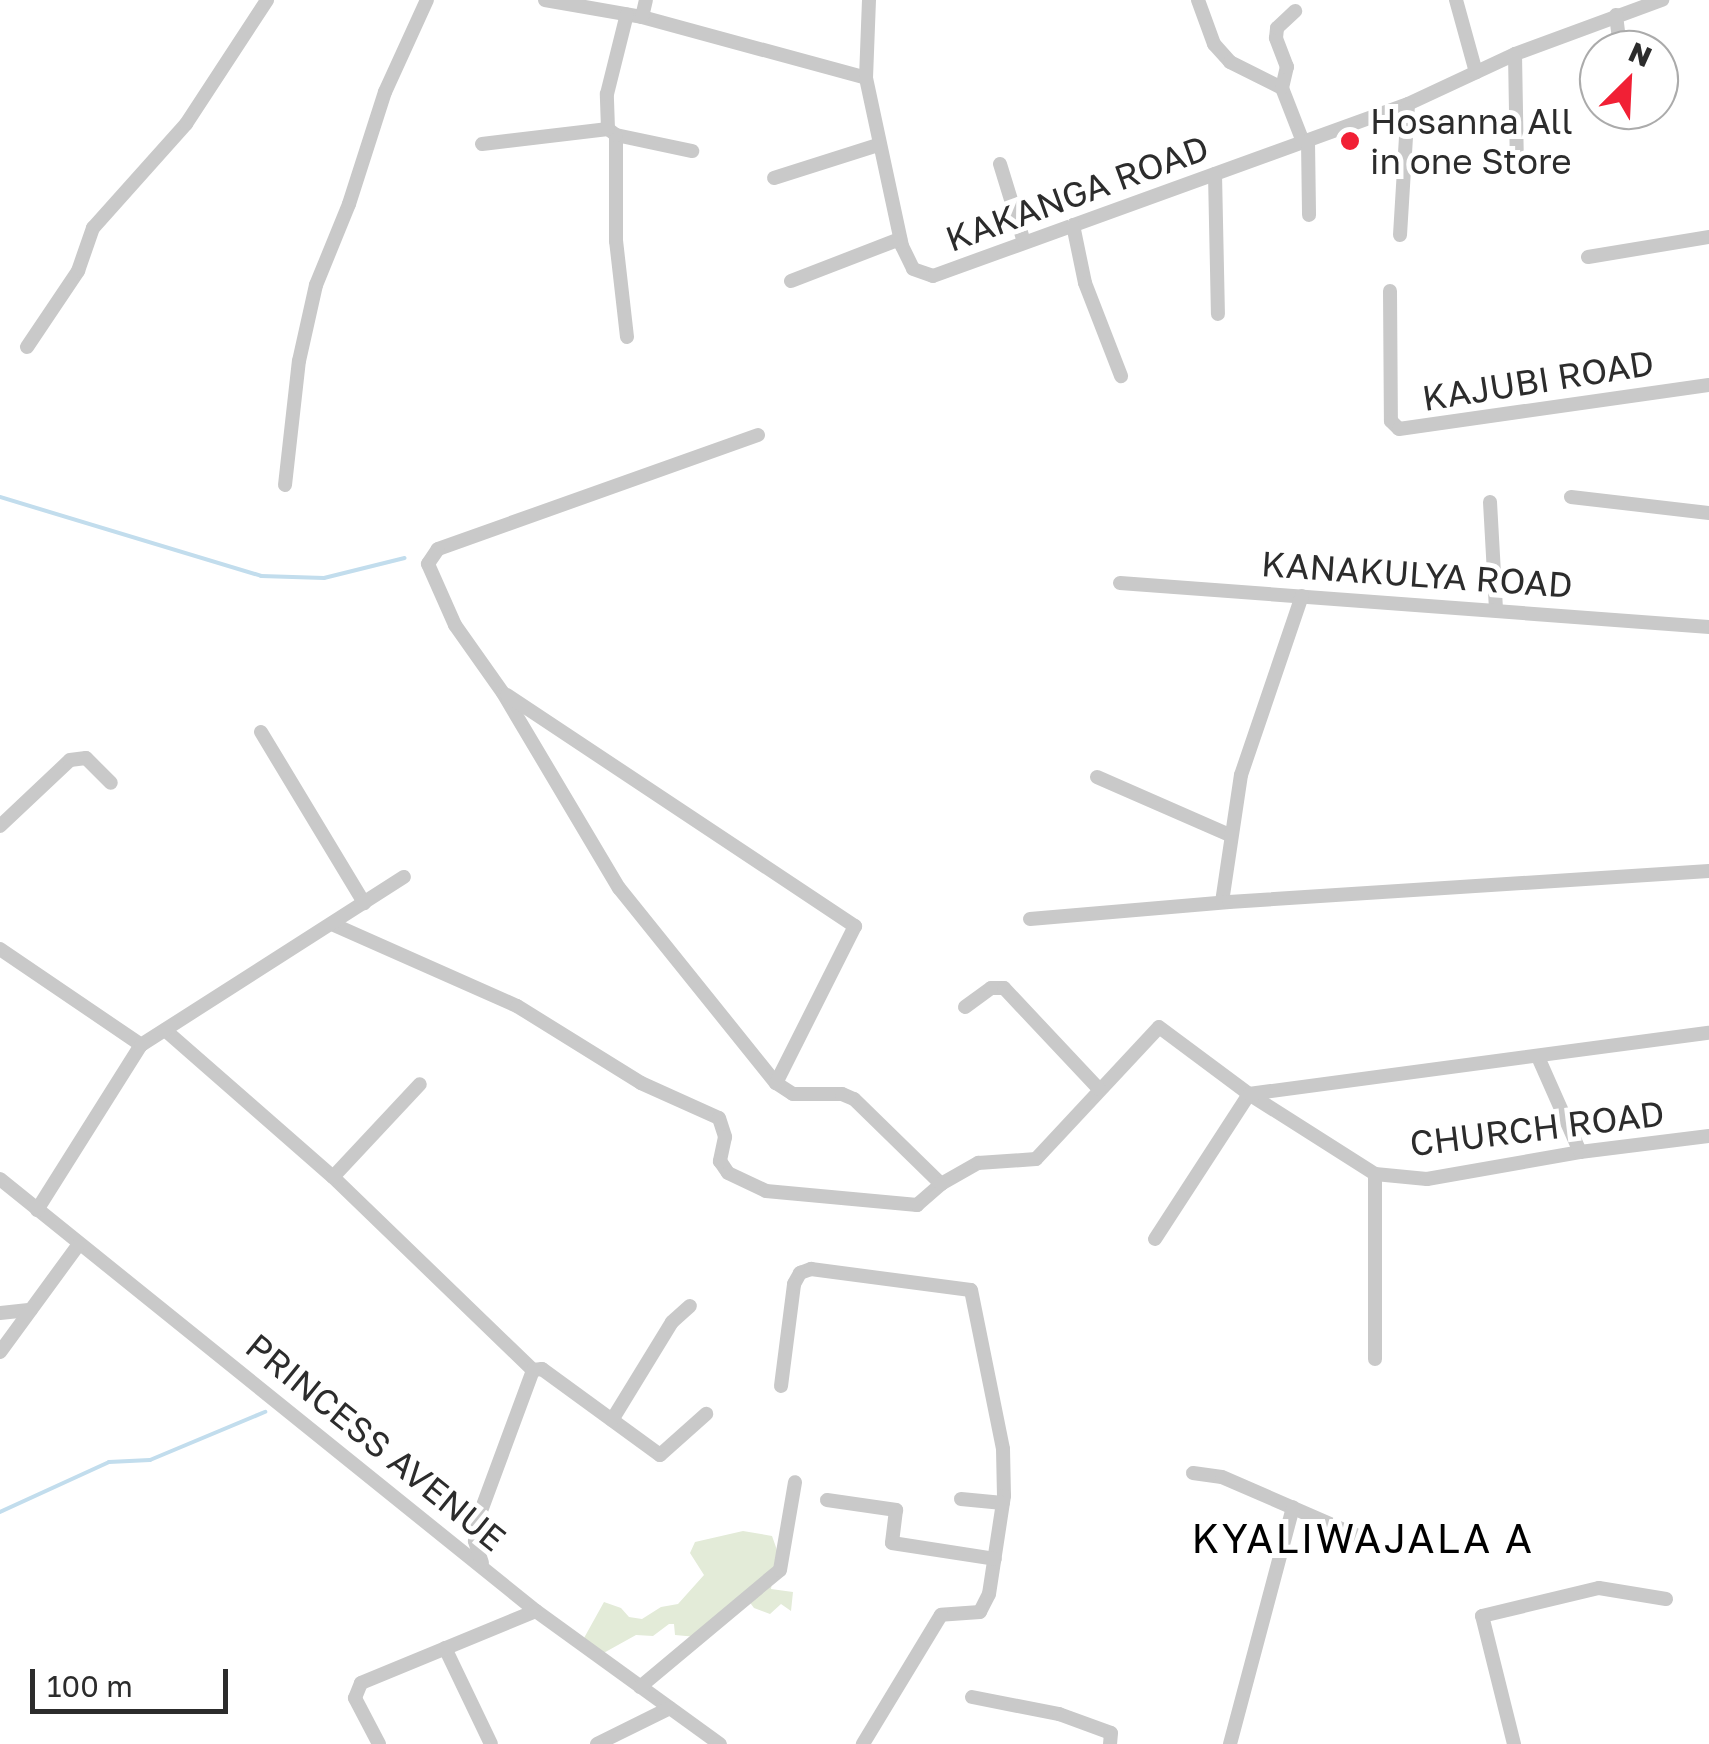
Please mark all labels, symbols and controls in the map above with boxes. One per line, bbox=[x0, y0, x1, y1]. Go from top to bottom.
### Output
north arrow bbox=[1579, 30, 1679, 130]
text: N bbox=[1624, 35, 1657, 73]
place label: Hosanna All in one Store bbox=[1370, 100, 1573, 182]
street label: KAKANGA ROAD bbox=[940, 126, 1214, 260]
marker: Hosanna All in one Store bbox=[1339, 130, 1361, 152]
street label: KAJUBI ROAD bbox=[1419, 341, 1657, 419]
street label: KANAKULYA ROAD bbox=[1260, 542, 1574, 606]
street label: CHURCH ROAD bbox=[1407, 1092, 1667, 1164]
street label: PRINCESS AVENUE bbox=[238, 1324, 514, 1560]
district label: KYALIWAJALA A bbox=[1192, 1514, 1534, 1562]
scale bar bbox=[35, 1649, 232, 1711]
text: 100 m bbox=[47, 1668, 133, 1704]

